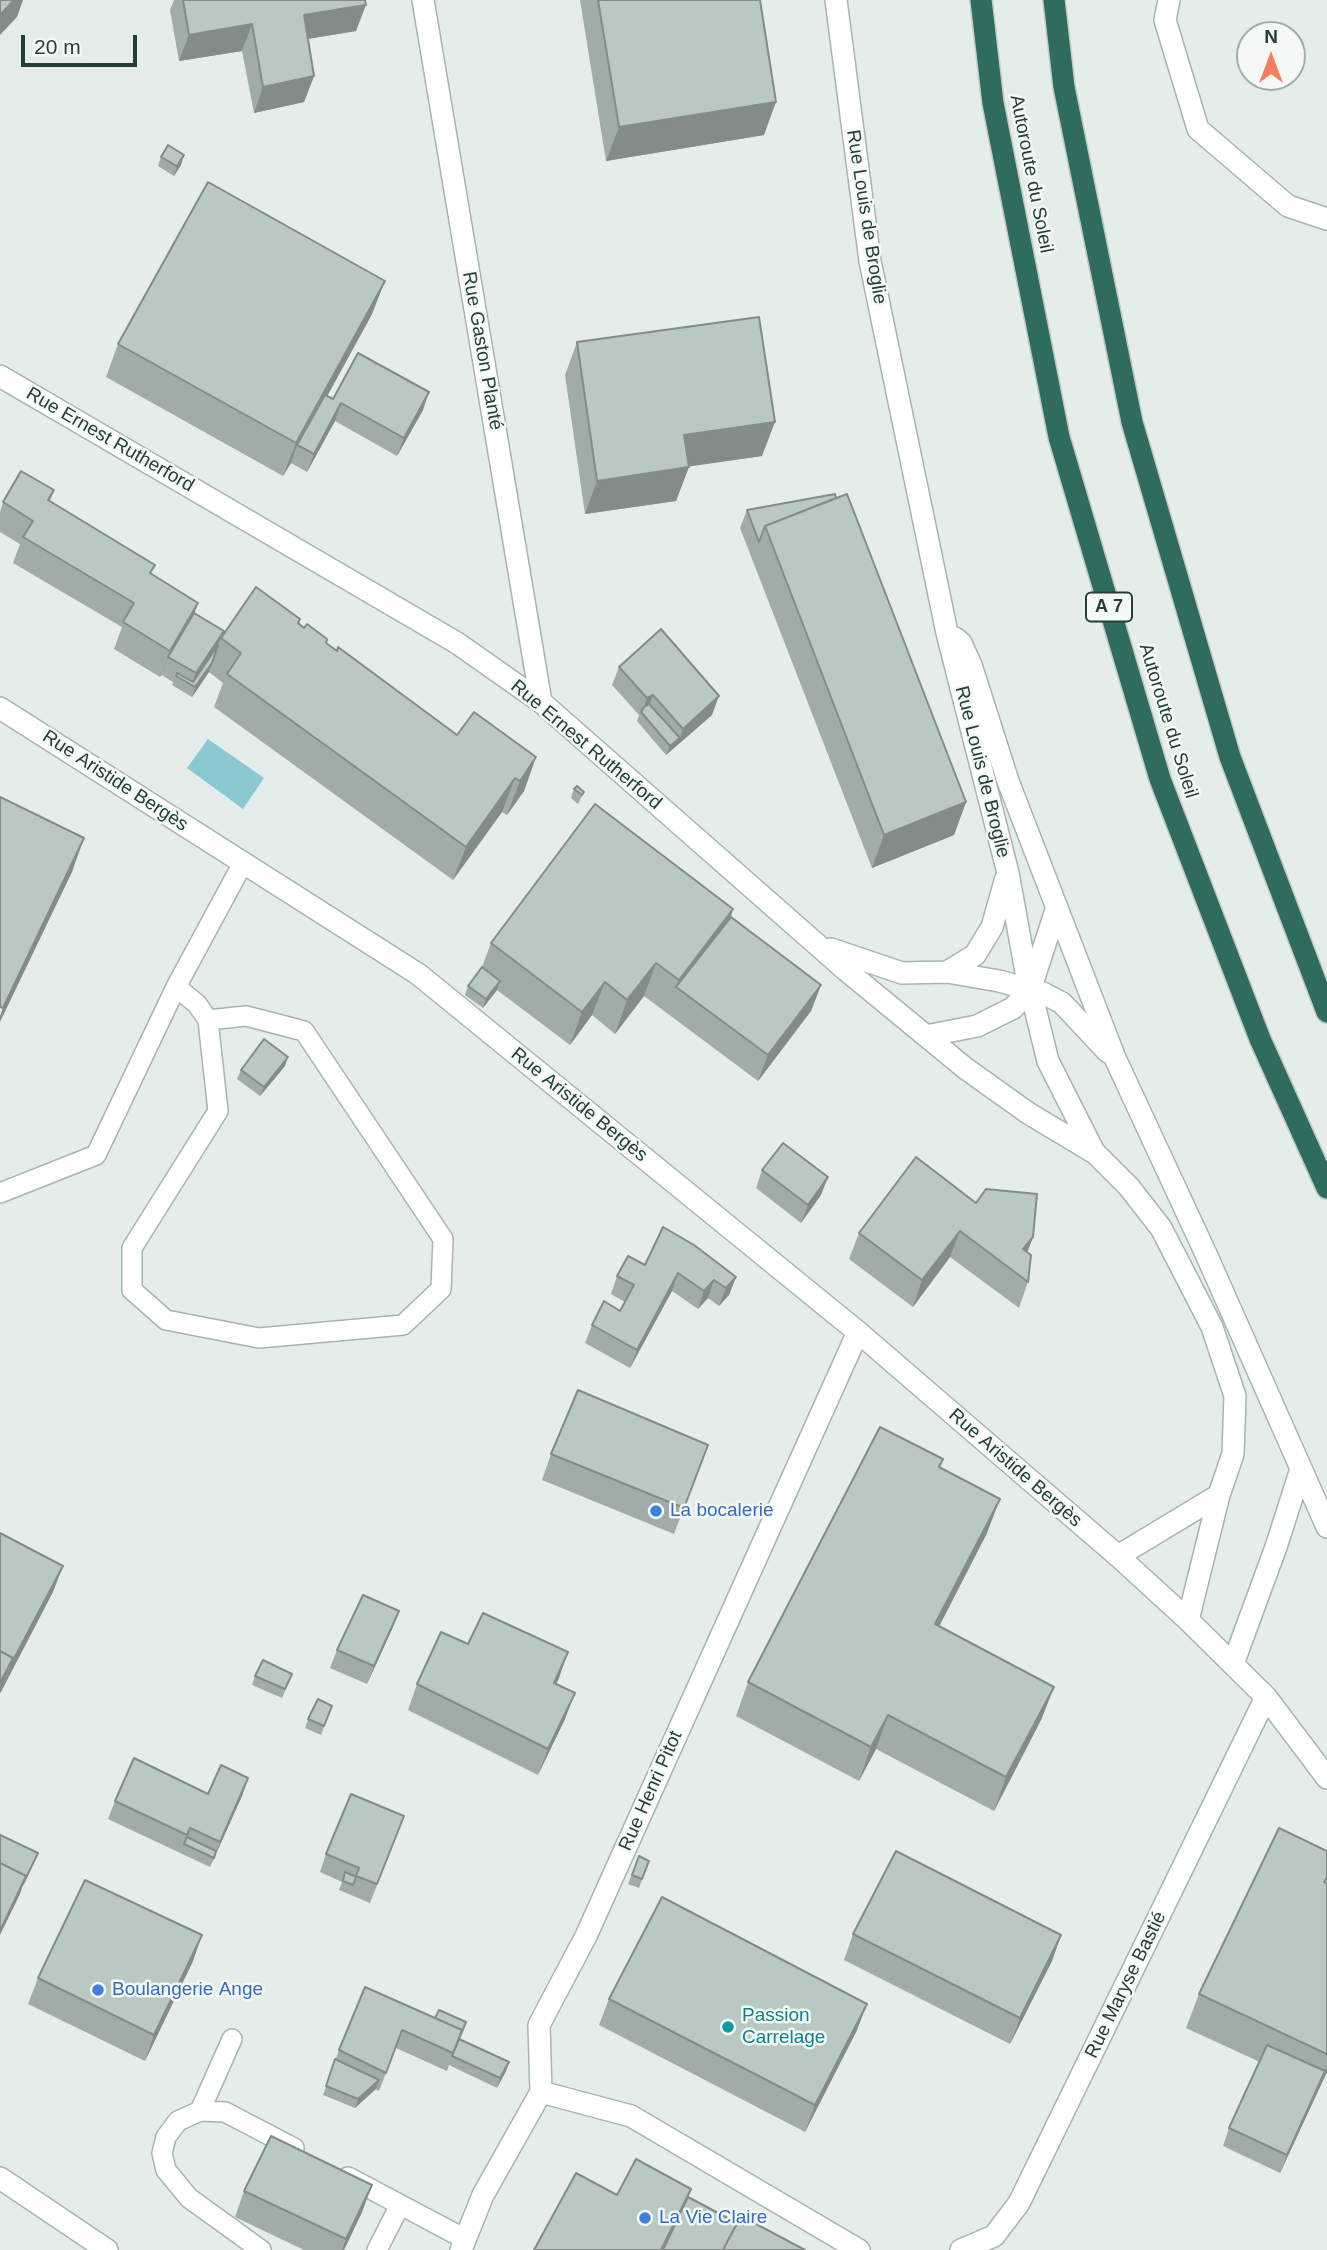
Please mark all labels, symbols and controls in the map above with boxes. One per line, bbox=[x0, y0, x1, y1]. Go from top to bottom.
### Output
scale bar bbox=[24, 21, 140, 65]
north arrow bbox=[1236, 21, 1306, 91]
text: N bbox=[1264, 26, 1278, 47]
text: 20 m bbox=[34, 35, 81, 58]
street label: Autoroute du Soleil bbox=[1004, 93, 1058, 255]
street label: Rue Louis de Broglie bbox=[841, 128, 891, 306]
street label: Rue Gaston Planté bbox=[457, 270, 507, 432]
street label: Rue Ernest Rutherford bbox=[22, 383, 198, 497]
road number: A 7 bbox=[1086, 592, 1132, 622]
street label: Autoroute du Soleil bbox=[1134, 641, 1202, 801]
street label: Rue Ernest Rutherford bbox=[506, 675, 666, 815]
street label: Rue Louis de Broglie bbox=[950, 684, 1014, 860]
street label: Rue Aristide Bergès bbox=[38, 725, 192, 837]
street label: Rue Aristide Bergès bbox=[506, 1043, 652, 1167]
street label: Rue Aristide Bergès bbox=[944, 1404, 1086, 1532]
place label: La bocalerie bbox=[670, 1500, 774, 1522]
marker: La bocalerie bbox=[648, 1503, 664, 1519]
street label: Rue Henri Pitot bbox=[614, 1728, 688, 1854]
street label: Rue Maryse Bastié bbox=[1081, 1908, 1171, 2062]
place label: Boulangerie Ange bbox=[112, 1979, 263, 2001]
marker: Boulangerie Ange bbox=[90, 1982, 106, 1998]
place label: Passion Carrelage bbox=[742, 2005, 825, 2049]
marker: Passion Carrelage bbox=[720, 2019, 736, 2035]
place label: La Vie Claire bbox=[659, 2207, 767, 2229]
marker: La Vie Claire bbox=[637, 2210, 653, 2226]

